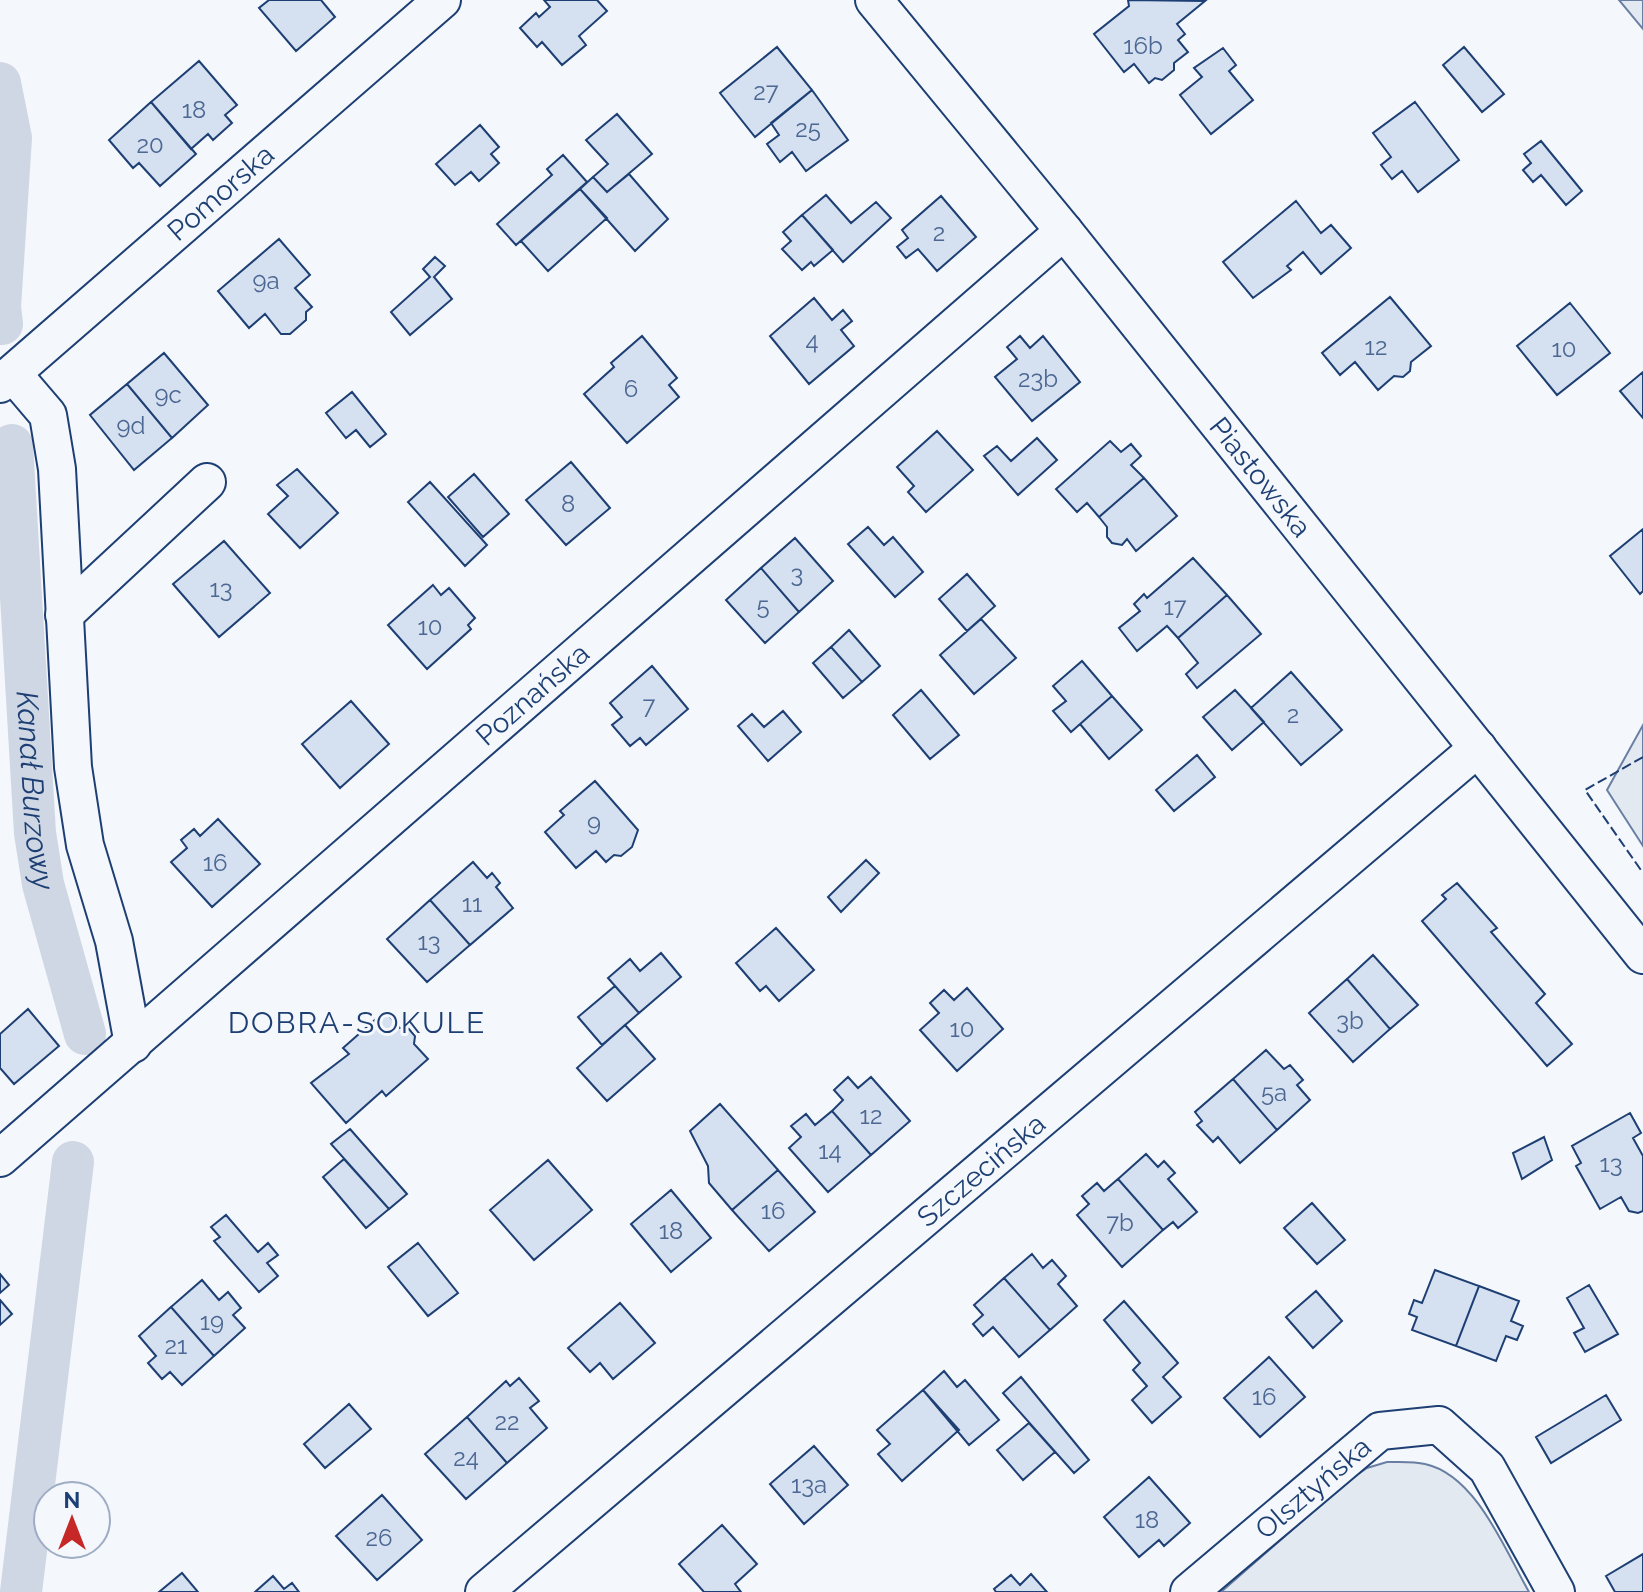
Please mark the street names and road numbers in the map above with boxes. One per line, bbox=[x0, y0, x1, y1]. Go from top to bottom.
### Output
street label: Pomorska bbox=[161, 138, 281, 248]
street label: Piastowska bbox=[1203, 411, 1318, 544]
street label: Poznańska bbox=[469, 637, 596, 753]
street label: Szczecińska bbox=[911, 1107, 1052, 1234]
street label: Olsztyńska bbox=[1249, 1430, 1378, 1546]

